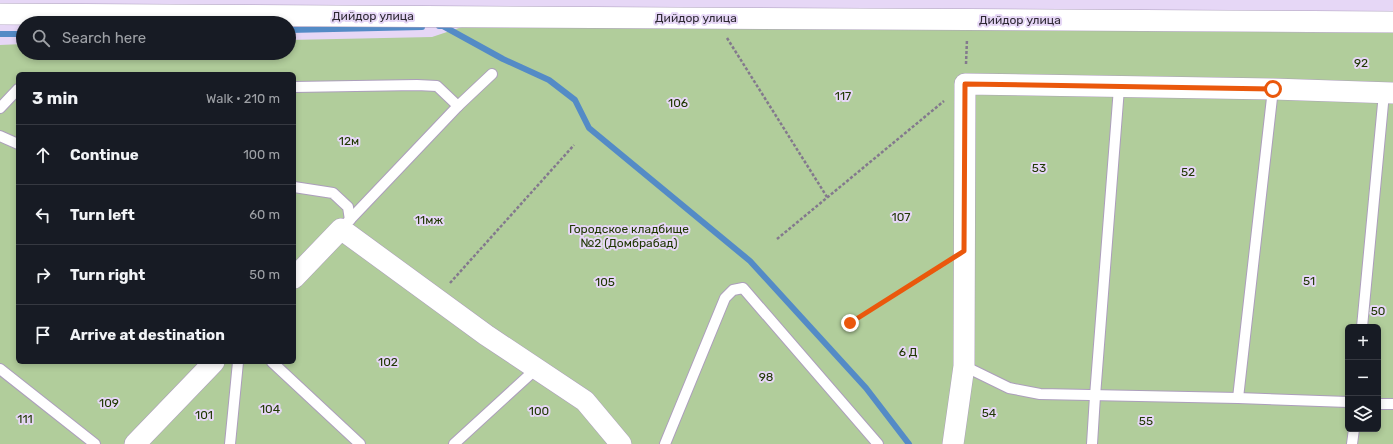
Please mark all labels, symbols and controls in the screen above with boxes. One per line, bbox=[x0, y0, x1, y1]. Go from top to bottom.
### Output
street label: Дийдор улица bbox=[332, 9, 414, 23]
street label: Дийдор улица bbox=[655, 11, 737, 25]
street label: Дийдор улица bbox=[979, 13, 1061, 27]
search box bbox=[16, 16, 296, 60]
icon: search bbox=[30, 27, 52, 49]
text: Search here bbox=[62, 29, 146, 47]
park label: 92 bbox=[1354, 56, 1368, 70]
route start bbox=[1264, 80, 1282, 98]
text: 3 min bbox=[32, 88, 78, 108]
park label: 117 bbox=[835, 89, 851, 103]
text: Walk · 210 m bbox=[206, 91, 280, 106]
park label: 106 bbox=[668, 96, 688, 110]
park label: 12м bbox=[339, 134, 359, 148]
icon: ahead bbox=[32, 144, 54, 166]
text: Continue bbox=[70, 146, 139, 164]
text: 100 m bbox=[243, 147, 280, 162]
park label: 53 bbox=[1032, 161, 1046, 175]
park label: 52 bbox=[1181, 165, 1195, 179]
icon: left bbox=[32, 204, 54, 226]
text: Turn left bbox=[70, 206, 135, 224]
text: 60 m bbox=[249, 207, 280, 222]
park label: 107 bbox=[892, 210, 910, 224]
park label: 11мж bbox=[415, 213, 443, 227]
park label: Городское кладбище №2 (Домбрабад) bbox=[569, 222, 689, 250]
icon: right bbox=[32, 264, 54, 286]
text: Turn right bbox=[70, 266, 145, 284]
text: 50 m bbox=[249, 267, 280, 282]
park label: 51 bbox=[1303, 274, 1315, 288]
park label: 105 bbox=[595, 275, 615, 289]
park label: 50 bbox=[1371, 304, 1385, 318]
route end bbox=[841, 314, 859, 332]
icon: arrive bbox=[32, 324, 54, 346]
map controls bbox=[1345, 324, 1381, 432]
button: + bbox=[1345, 324, 1381, 360]
text: Arrive at destination bbox=[70, 326, 225, 344]
park label: 6 Д bbox=[899, 345, 918, 359]
park label: 102 bbox=[378, 355, 398, 369]
button: − bbox=[1345, 360, 1381, 396]
park label: 98 bbox=[759, 370, 773, 384]
park label: 109 bbox=[99, 396, 119, 410]
button: layers bbox=[1345, 396, 1381, 432]
park label: 104 bbox=[260, 402, 281, 416]
park label: 100 bbox=[529, 404, 549, 418]
park label: 54 bbox=[982, 406, 997, 420]
park label: 101 bbox=[195, 408, 213, 422]
park label: 111 bbox=[17, 412, 33, 426]
park label: 55 bbox=[1139, 414, 1153, 428]

